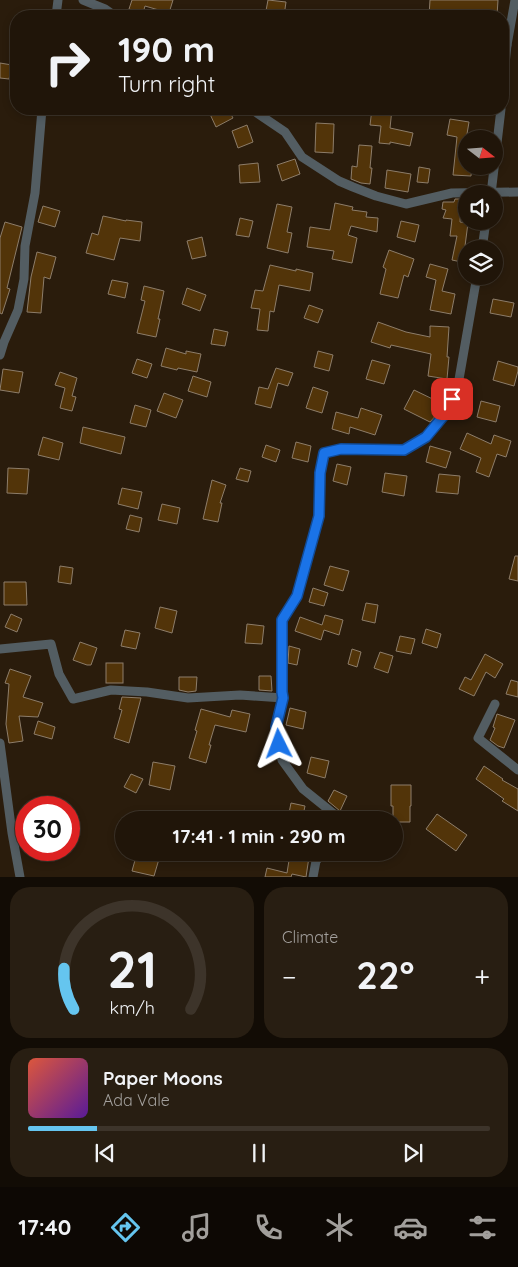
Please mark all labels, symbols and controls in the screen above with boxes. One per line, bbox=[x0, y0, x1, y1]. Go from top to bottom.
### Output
text: 190 m bbox=[118, 27, 215, 71]
icon: right bbox=[35, 30, 100, 95]
text: Turn right bbox=[118, 70, 215, 98]
north arrow bbox=[458, 130, 502, 175]
map controls bbox=[458, 130, 503, 285]
button: sound bbox=[458, 185, 503, 230]
button: layers bbox=[458, 240, 503, 285]
pin bbox=[431, 378, 473, 420]
icon: arrive bbox=[438, 385, 466, 413]
position arrow bbox=[252, 717, 304, 769]
speed limit sign: 30 bbox=[15, 796, 80, 861]
text: 17:41 · 1 min · 290 m bbox=[173, 824, 345, 848]
text: Climate bbox=[282, 927, 338, 947]
text: 21 bbox=[107, 936, 157, 1001]
text: 22° bbox=[356, 951, 414, 999]
text: − bbox=[282, 959, 297, 994]
text: + bbox=[474, 959, 490, 994]
text: km/h bbox=[109, 996, 155, 1018]
text: Paper Moons bbox=[103, 1066, 223, 1090]
text: Ada Vale bbox=[103, 1090, 170, 1110]
icon: previous bbox=[91, 1139, 119, 1167]
icon: pause bbox=[245, 1139, 273, 1167]
icon: next bbox=[399, 1139, 427, 1167]
icon: directions bbox=[108, 1210, 143, 1245]
icon: music bbox=[179, 1210, 214, 1245]
icon: phone bbox=[251, 1210, 286, 1245]
icon: climate bbox=[322, 1210, 357, 1245]
icon: car bbox=[393, 1210, 428, 1245]
icon: filters bbox=[465, 1210, 500, 1245]
text: 17:40 bbox=[18, 1213, 71, 1241]

